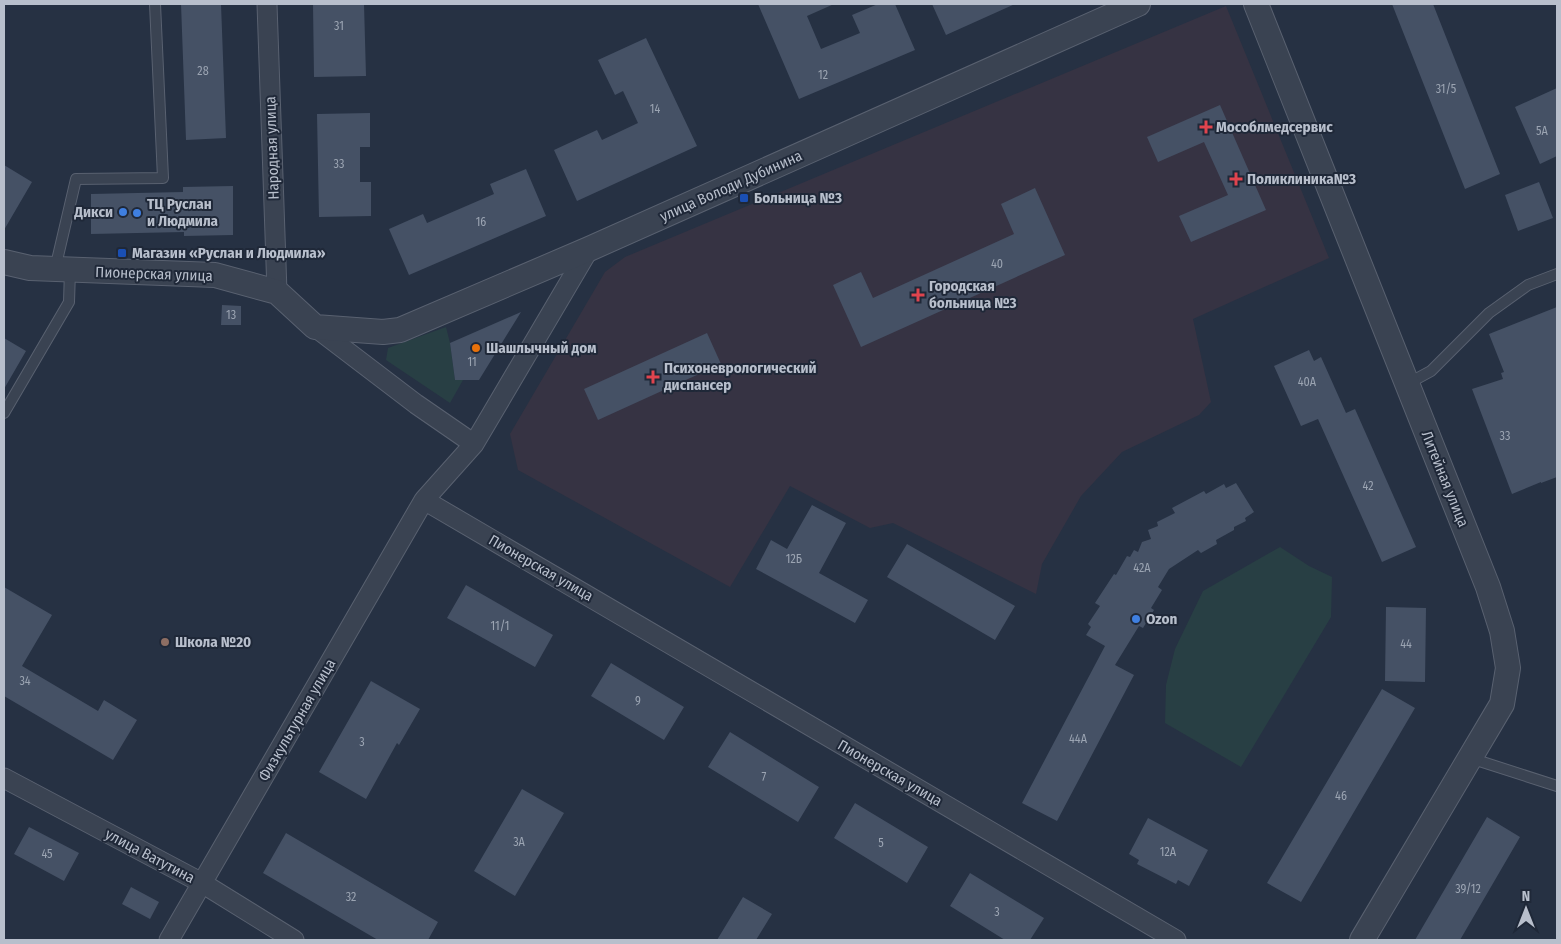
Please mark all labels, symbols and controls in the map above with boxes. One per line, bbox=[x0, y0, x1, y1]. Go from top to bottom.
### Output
house number: 31 bbox=[334, 19, 344, 33]
house number: 28 bbox=[197, 64, 209, 78]
house number: 12 bbox=[818, 68, 828, 82]
house number: 31/5 bbox=[1436, 82, 1457, 96]
street label: Народная улица bbox=[261, 96, 283, 200]
house number: 14 bbox=[650, 102, 660, 116]
place label: Мособлмедсервис bbox=[1216, 118, 1333, 136]
marker: Мособлмедсервис bbox=[1200, 121, 1212, 133]
house number: 5А bbox=[1536, 124, 1549, 138]
street label: улица Володи Дубинина bbox=[657, 146, 805, 226]
house number: 33 bbox=[334, 157, 344, 171]
place label: Поликлиника№3 bbox=[1247, 170, 1356, 188]
marker: Поликлиника№3 bbox=[1229, 172, 1243, 186]
place label: Больница №3 bbox=[754, 189, 842, 207]
marker: Больница №3 bbox=[738, 192, 750, 204]
place label: ТЦ Руслан и Людмила bbox=[147, 195, 219, 230]
place label: Дикси bbox=[73, 203, 113, 221]
marker: Дикси bbox=[117, 206, 129, 218]
marker: ТЦ Руслан и Людмила bbox=[131, 207, 143, 219]
house number: 16 bbox=[476, 215, 486, 229]
place label: Магазин «Руслан и Людмила» bbox=[132, 244, 326, 262]
marker: Магазин «Руслан и Людмила» bbox=[116, 247, 128, 259]
house number: 40 bbox=[991, 257, 1003, 271]
street label: Пионерская улица bbox=[95, 263, 213, 285]
place label: Городская больница №3 bbox=[929, 277, 1017, 312]
marker: Городская больница №3 bbox=[911, 288, 925, 302]
house number: 13 bbox=[226, 308, 236, 322]
place label: Шашлычный дом bbox=[486, 339, 596, 357]
marker: Шашлычный дом bbox=[470, 342, 482, 354]
house number: 11 bbox=[467, 355, 477, 369]
place label: Психоневрологический диспансер bbox=[663, 359, 816, 394]
marker: Психоневрологический диспансер bbox=[646, 370, 660, 384]
house number: 40А bbox=[1298, 375, 1317, 389]
street label: Литейная улица bbox=[1418, 428, 1472, 530]
house number: 33 bbox=[1500, 429, 1510, 443]
house number: 42 bbox=[1363, 479, 1373, 493]
street label: Пионерская улица bbox=[486, 531, 596, 605]
house number: 12Б bbox=[786, 552, 802, 566]
house number: 42А bbox=[1133, 561, 1151, 575]
place label: Ozon bbox=[1146, 610, 1177, 628]
marker: Ozon bbox=[1130, 613, 1142, 625]
house number: 11/1 bbox=[491, 619, 509, 633]
place label: Школа №20 bbox=[175, 633, 251, 651]
marker: Школа №20 bbox=[159, 636, 171, 648]
house number: 44 bbox=[1400, 637, 1412, 651]
street label: Физкультурная улица bbox=[255, 656, 339, 784]
house number: 34 bbox=[19, 674, 31, 688]
house number: 9 bbox=[635, 694, 641, 708]
house number: 44А bbox=[1069, 732, 1088, 746]
house number: 3 bbox=[359, 735, 365, 749]
street label: Пионерская улица bbox=[835, 736, 945, 810]
house number: 7 bbox=[762, 770, 767, 784]
house number: 46 bbox=[1335, 789, 1347, 803]
street label: улица Ватутина bbox=[102, 825, 198, 887]
house number: 3А bbox=[513, 835, 526, 849]
house number: 5 bbox=[878, 836, 884, 850]
house number: 12А bbox=[1160, 845, 1177, 859]
house number: 45 bbox=[41, 847, 53, 861]
house number: 39/12 bbox=[1455, 882, 1481, 896]
north arrow bbox=[1501, 884, 1551, 934]
text: N bbox=[1522, 888, 1530, 905]
house number: 32 bbox=[346, 890, 356, 904]
house number: 3 bbox=[994, 905, 1000, 919]

